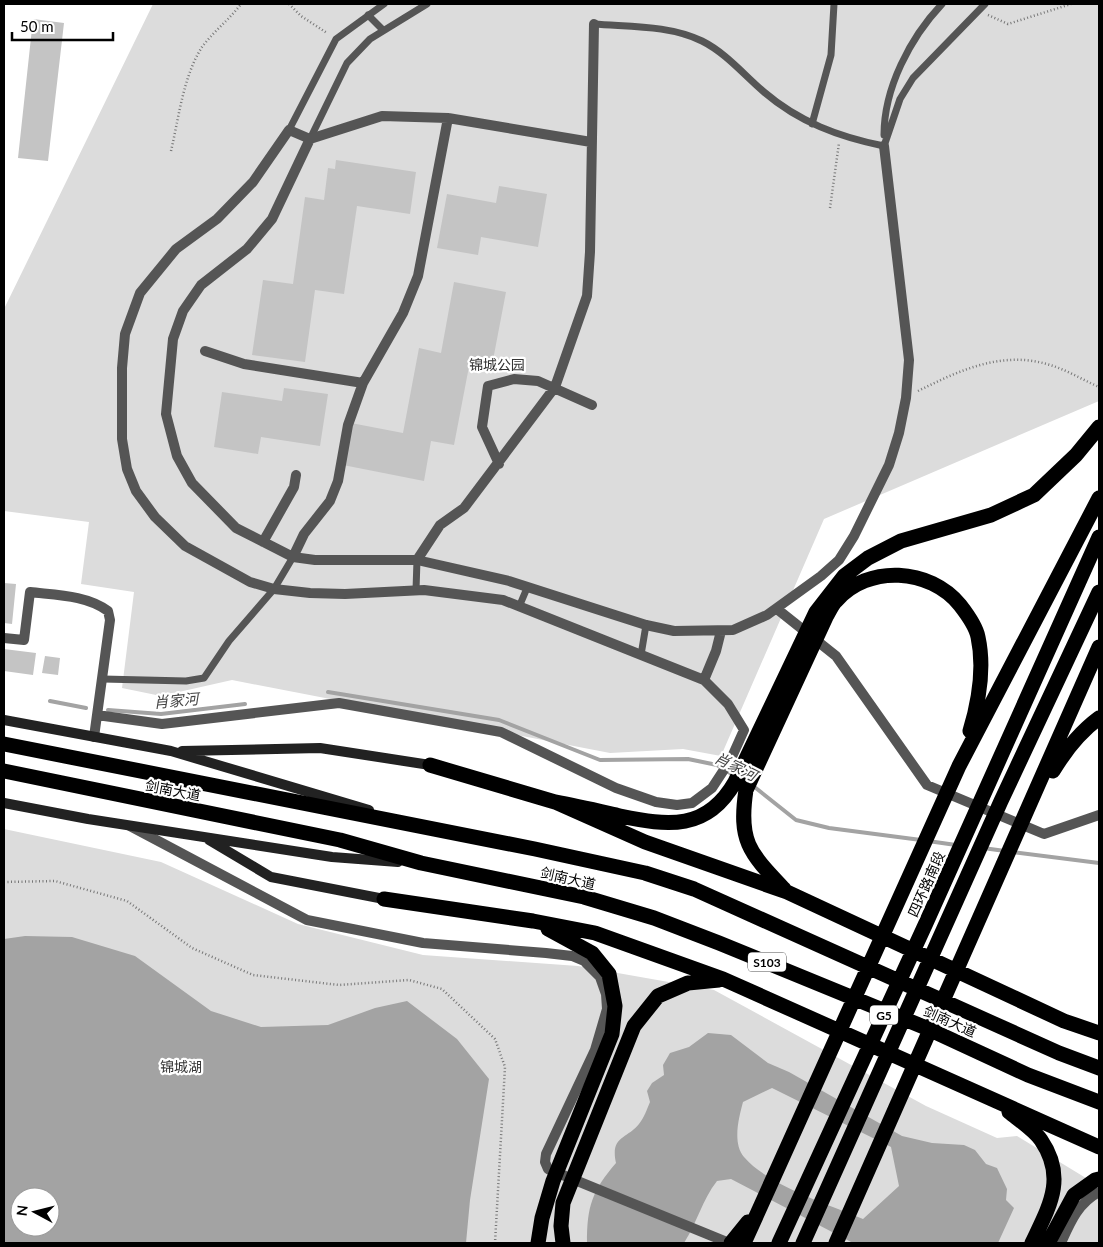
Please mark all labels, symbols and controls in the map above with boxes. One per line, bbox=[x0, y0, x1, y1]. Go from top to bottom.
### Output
scale bar bbox=[12, 10, 114, 42]
text: 50 m bbox=[20, 17, 54, 35]
park label: 锦城公园 bbox=[469, 356, 525, 373]
water label: 肖家河 bbox=[153, 689, 202, 711]
water label: 肖家河 bbox=[712, 748, 763, 785]
street label: 剑南大道 bbox=[144, 776, 202, 804]
street label: 四环路南段 bbox=[904, 849, 948, 919]
street label: 剑南大道 bbox=[539, 863, 597, 893]
road number: S103 bbox=[748, 952, 786, 972]
street label: 剑南大道 bbox=[921, 1002, 979, 1040]
road number: G5 bbox=[870, 1006, 898, 1024]
park label: 锦城湖 bbox=[160, 1058, 202, 1075]
north arrow bbox=[10, 1187, 60, 1237]
text: N bbox=[13, 1204, 31, 1217]

